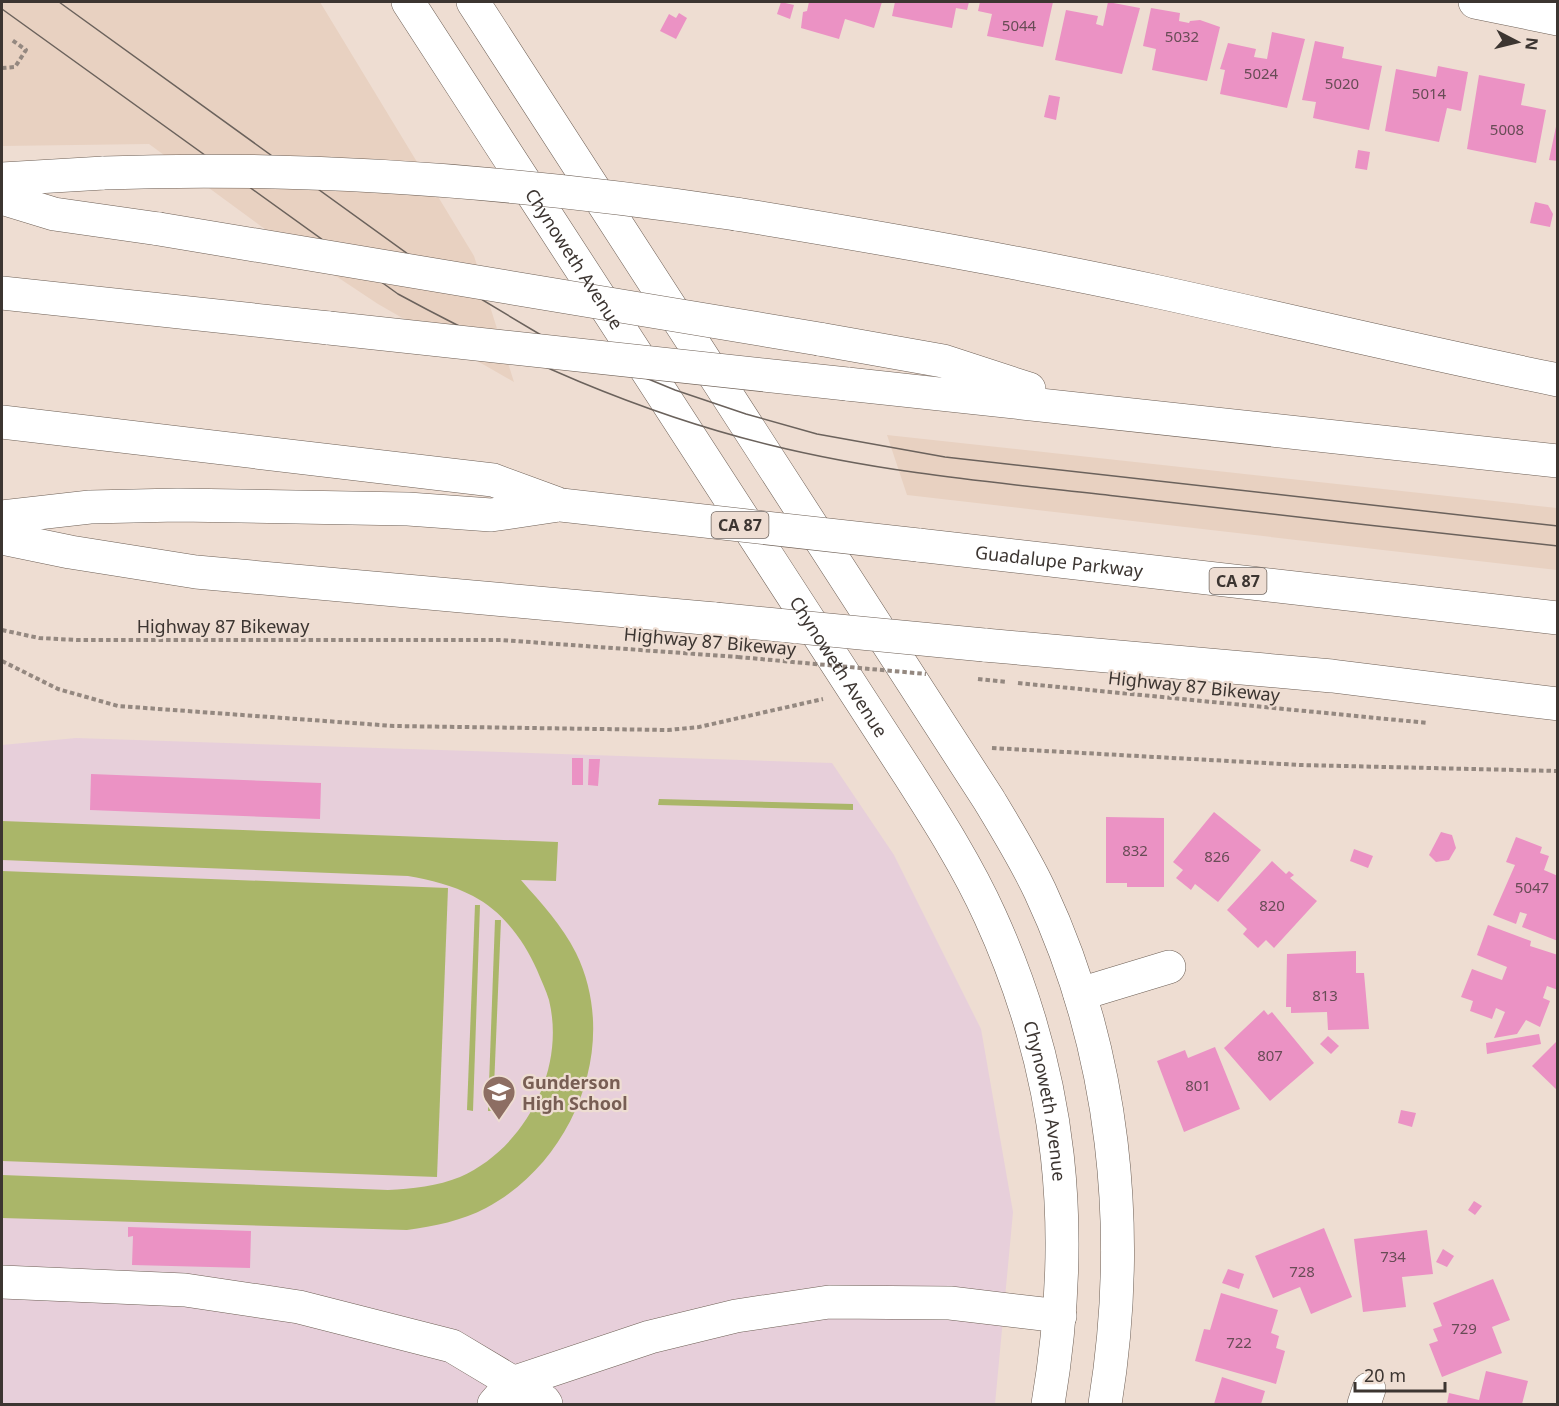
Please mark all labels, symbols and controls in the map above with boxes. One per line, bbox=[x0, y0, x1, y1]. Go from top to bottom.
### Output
north arrow bbox=[1487, 12, 1547, 72]
house number: 5044 bbox=[1002, 15, 1037, 35]
house number: 5032 bbox=[1165, 26, 1199, 46]
text: N bbox=[1520, 36, 1544, 52]
house number: 5024 bbox=[1244, 63, 1279, 83]
house number: 5020 bbox=[1325, 73, 1359, 93]
house number: 5014 bbox=[1412, 83, 1447, 103]
house number: 5008 bbox=[1490, 119, 1524, 139]
street label: Chynoweth Avenue bbox=[520, 184, 629, 334]
road number: CA 87 bbox=[712, 512, 768, 538]
street label: Guadalupe Parkway bbox=[974, 540, 1145, 583]
road number: CA 87 bbox=[1210, 568, 1266, 594]
street label: Chynoweth Avenue bbox=[784, 592, 893, 742]
street label: Highway 87 Bikeway bbox=[137, 614, 310, 638]
street label: Highway 87 Bikeway bbox=[623, 622, 798, 661]
street label: Highway 87 Bikeway bbox=[1107, 665, 1282, 707]
house number: 832 bbox=[1122, 840, 1148, 860]
house number: 826 bbox=[1204, 846, 1230, 866]
house number: 5047 bbox=[1515, 877, 1549, 897]
house number: 820 bbox=[1259, 895, 1285, 915]
house number: 813 bbox=[1312, 985, 1338, 1005]
street label: Chynoweth Avenue bbox=[1018, 1018, 1072, 1182]
house number: 807 bbox=[1257, 1045, 1283, 1065]
place label: Gunderson High School bbox=[522, 1070, 628, 1115]
school or university icon: Gunderson High School bbox=[481, 1074, 517, 1121]
house number: 801 bbox=[1185, 1075, 1211, 1095]
house number: 734 bbox=[1380, 1246, 1406, 1266]
house number: 728 bbox=[1289, 1261, 1315, 1281]
house number: 729 bbox=[1451, 1318, 1477, 1338]
house number: 722 bbox=[1226, 1332, 1252, 1352]
scale bar bbox=[1355, 1355, 1445, 1393]
text: 20 m bbox=[1364, 1363, 1406, 1387]

